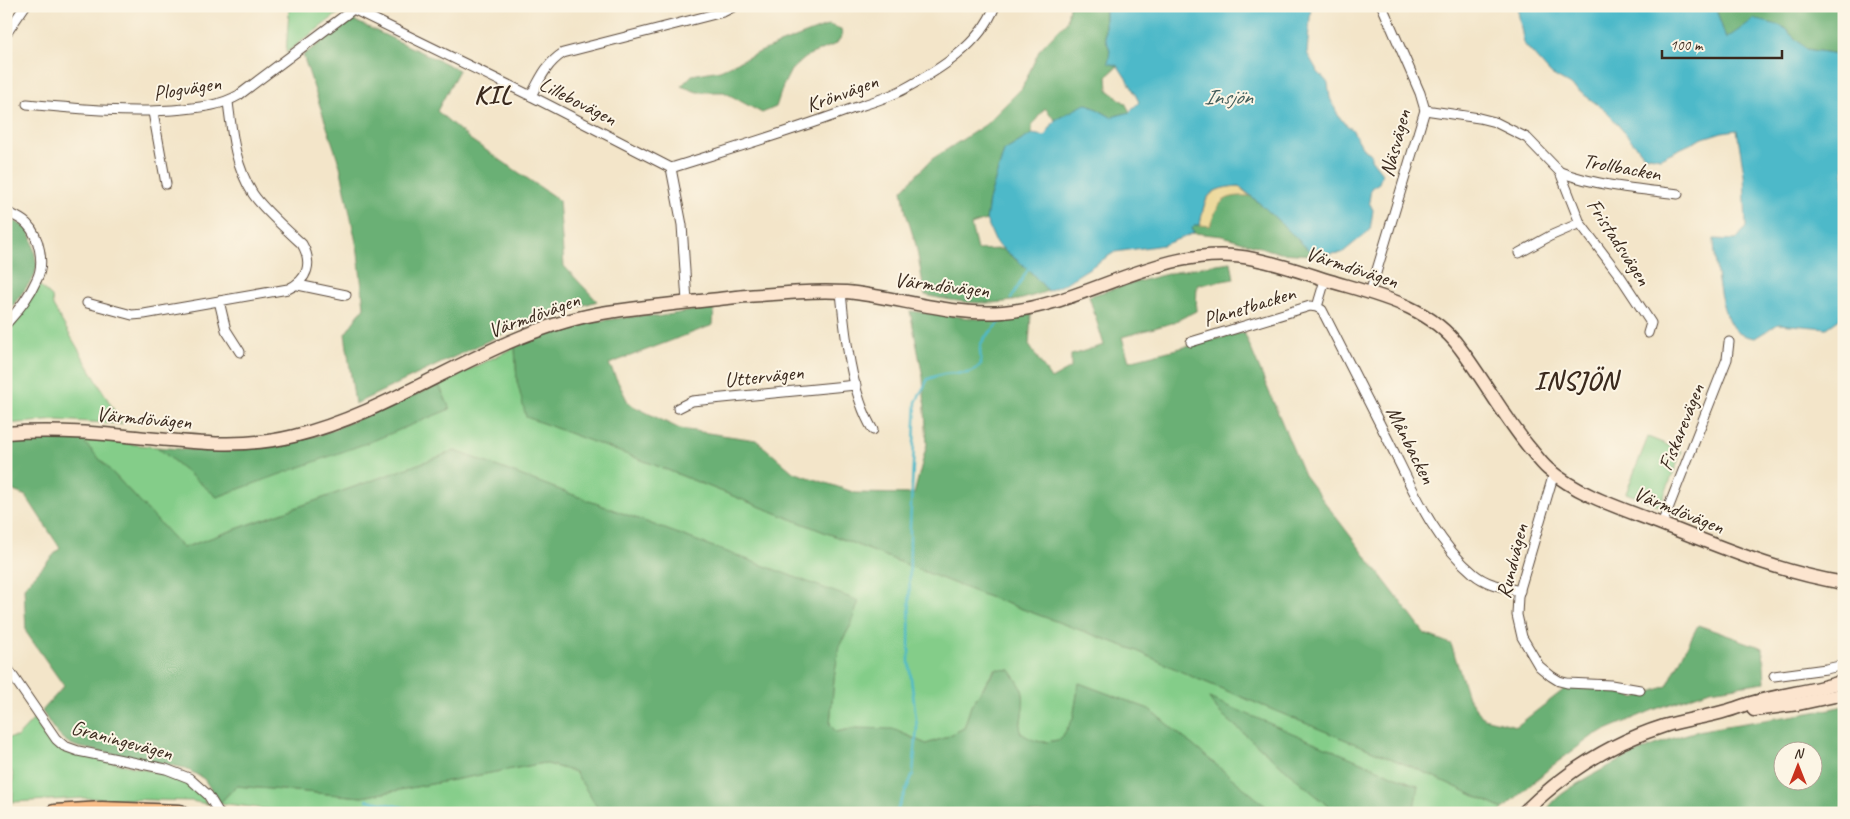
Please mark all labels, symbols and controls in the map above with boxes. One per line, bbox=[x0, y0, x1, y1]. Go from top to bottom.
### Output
scale bar bbox=[1662, 28, 1782, 60]
text: 100 m bbox=[1670, 36, 1704, 55]
street label: Krönvägen bbox=[802, 68, 882, 118]
street label: Plogvägen bbox=[151, 70, 223, 106]
street label: Lillebovägen bbox=[535, 70, 622, 132]
district label: KIL bbox=[474, 78, 513, 111]
water label: Insjön bbox=[1204, 83, 1254, 111]
street label: Näsvägen bbox=[1374, 106, 1417, 180]
street label: Trollbacken bbox=[1581, 147, 1664, 187]
street label: Fristadsvägen bbox=[1581, 194, 1657, 291]
street label: Värmdövägen bbox=[1303, 240, 1402, 294]
street label: Värmdövägen bbox=[893, 266, 991, 304]
street label: Planetbacken bbox=[1200, 280, 1299, 332]
street label: Värmdövägen bbox=[485, 286, 584, 344]
street label: Uttervägen bbox=[723, 359, 805, 393]
district label: INSJÖN bbox=[1534, 364, 1622, 397]
street label: Fiskarevägen bbox=[1652, 379, 1710, 474]
street label: Värmdövägen bbox=[95, 401, 193, 435]
street label: Månbacken bbox=[1380, 402, 1442, 489]
street label: Värmdövägen bbox=[1630, 480, 1729, 540]
street label: Rundvägen bbox=[1490, 520, 1534, 601]
street label: Graningevägen bbox=[68, 714, 176, 766]
north arrow bbox=[1772, 742, 1822, 792]
text: N bbox=[1794, 745, 1805, 762]

